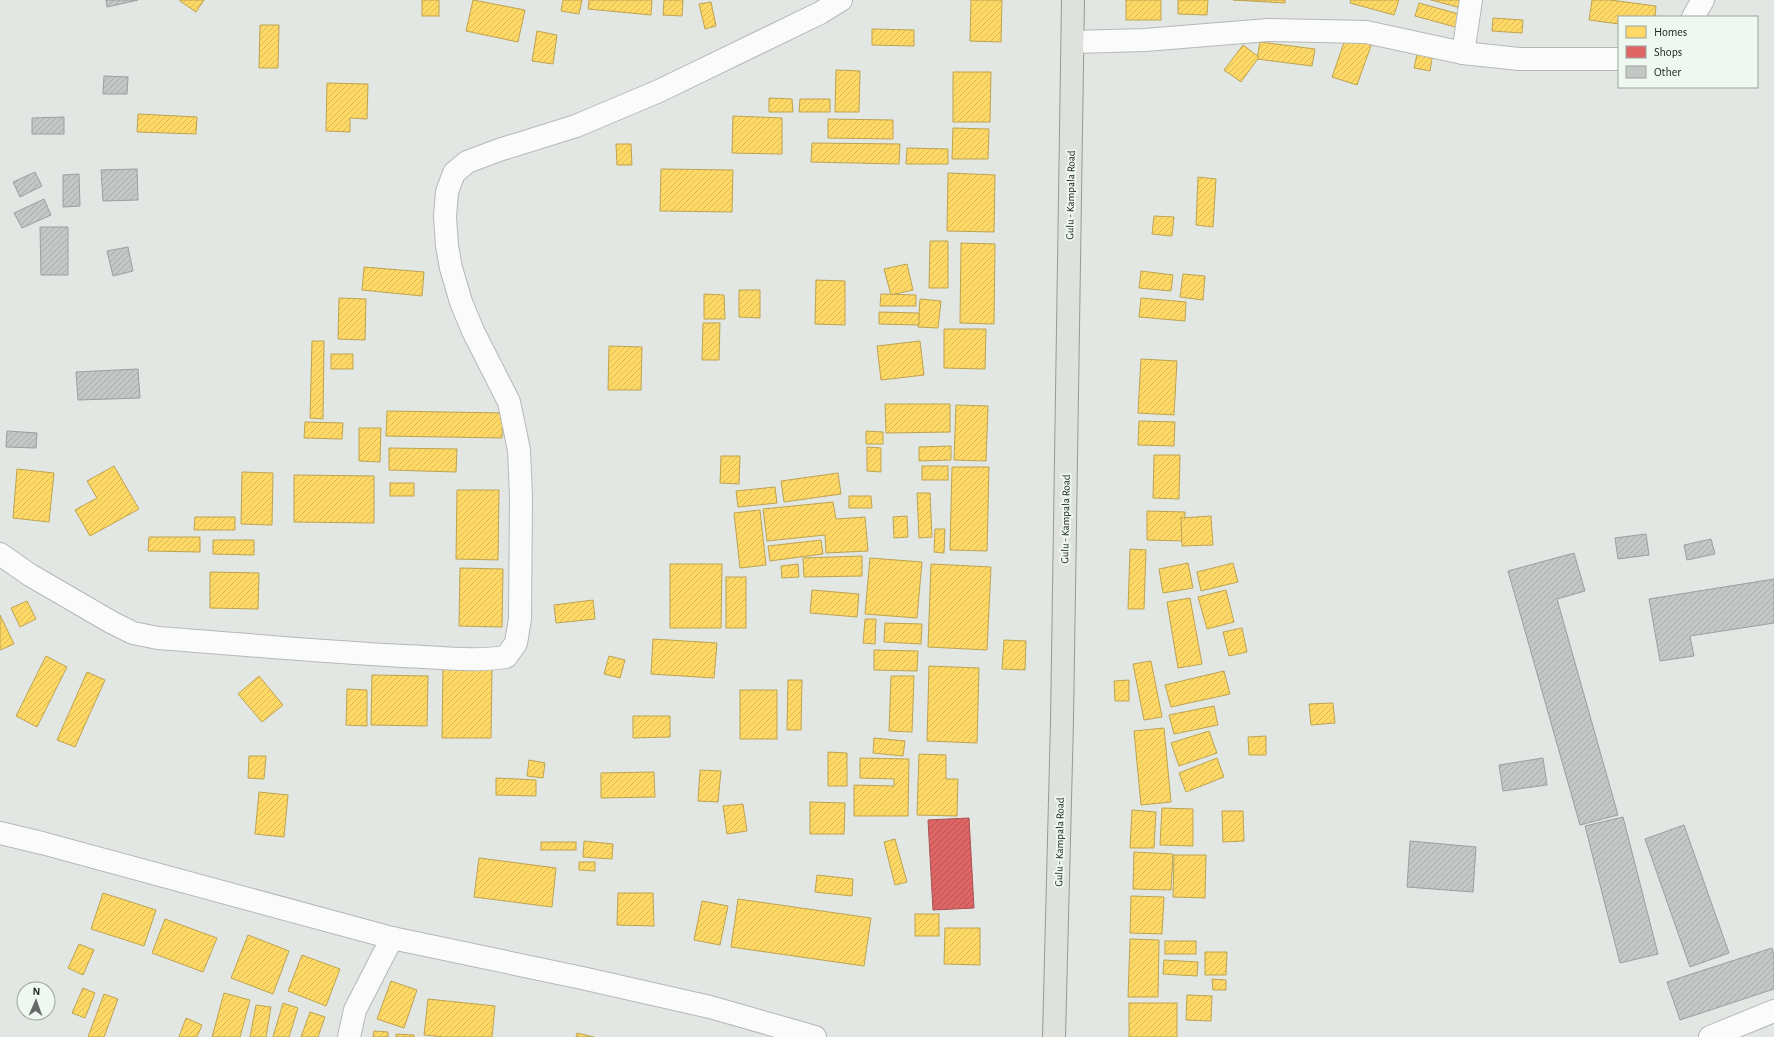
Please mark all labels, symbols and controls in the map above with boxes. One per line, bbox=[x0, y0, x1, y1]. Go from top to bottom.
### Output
legend bbox=[1618, 16, 1758, 88]
text: Homes bbox=[1654, 26, 1687, 38]
text: Shops bbox=[1654, 46, 1682, 58]
text: Other bbox=[1654, 66, 1681, 78]
street label: Gulu - Kampala Road bbox=[1064, 150, 1077, 240]
street label: Gulu - Kampala Road bbox=[1059, 474, 1072, 564]
street label: Gulu - Kampala Road bbox=[1053, 797, 1066, 887]
north arrow bbox=[16, 981, 56, 1021]
text: N bbox=[32, 986, 40, 997]

